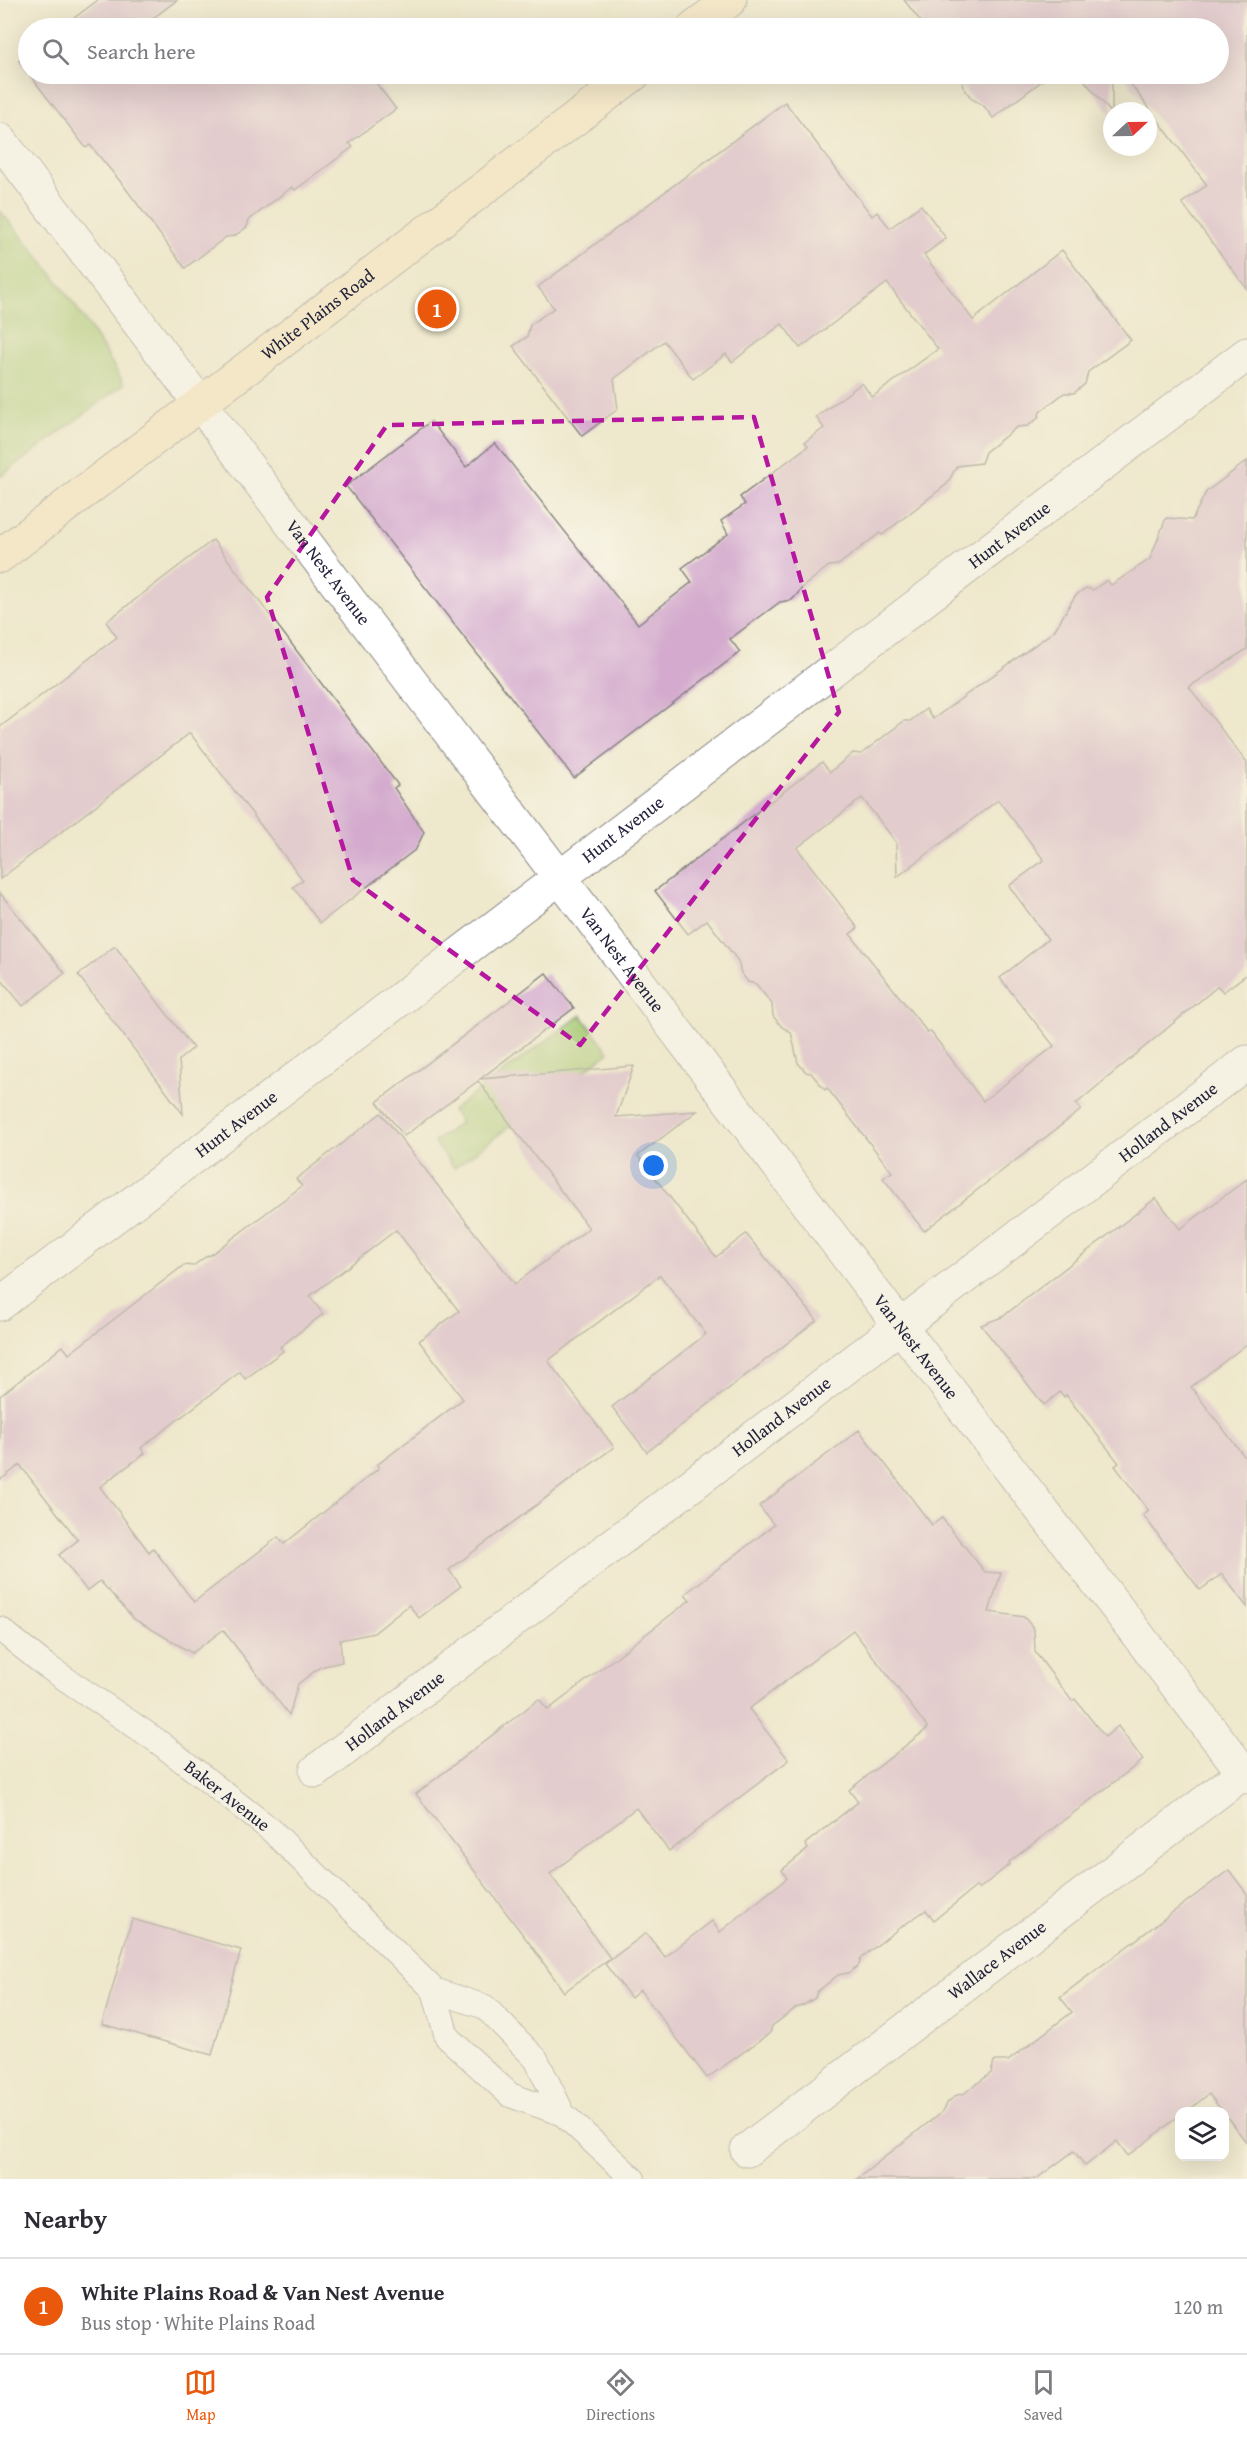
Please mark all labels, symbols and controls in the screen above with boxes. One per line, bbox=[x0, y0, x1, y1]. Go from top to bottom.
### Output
search box bbox=[18, 18, 1229, 84]
icon: search bbox=[39, 35, 72, 68]
text: Search here bbox=[87, 35, 196, 67]
north arrow bbox=[1103, 102, 1157, 156]
street label: White Plains Road bbox=[255, 262, 380, 366]
pin: 1 bbox=[418, 286, 456, 332]
street label: Hunt Avenue bbox=[962, 494, 1056, 575]
street label: Van Nest Avenue bbox=[280, 514, 378, 631]
street label: Hunt Avenue bbox=[576, 789, 670, 869]
street label: Van Nest Avenue bbox=[573, 901, 671, 1018]
street label: Holland Avenue bbox=[1112, 1075, 1223, 1168]
street label: Hunt Avenue bbox=[189, 1083, 283, 1164]
your location bbox=[639, 1151, 668, 1180]
street label: Van Nest Avenue bbox=[867, 1288, 966, 1405]
street label: Holland Avenue bbox=[726, 1369, 837, 1463]
street label: Holland Avenue bbox=[339, 1664, 450, 1757]
street label: Baker Avenue bbox=[179, 1753, 276, 1838]
street label: Wallace Avenue bbox=[942, 1913, 1052, 2006]
map controls bbox=[1175, 2107, 1229, 2161]
button: layers bbox=[1175, 2107, 1229, 2161]
text: Nearby bbox=[24, 2199, 107, 2238]
text: White Plains Road & Van Nest Avenue bbox=[81, 2276, 445, 2308]
text: 1 bbox=[38, 2292, 49, 2321]
text: 120 m bbox=[1173, 2292, 1223, 2321]
text: Bus stop · White Plains Road bbox=[81, 2308, 315, 2337]
tab: Map bbox=[184, 2366, 217, 2426]
tab: Directions bbox=[586, 2366, 655, 2426]
tab: Saved bbox=[1024, 2366, 1063, 2426]

